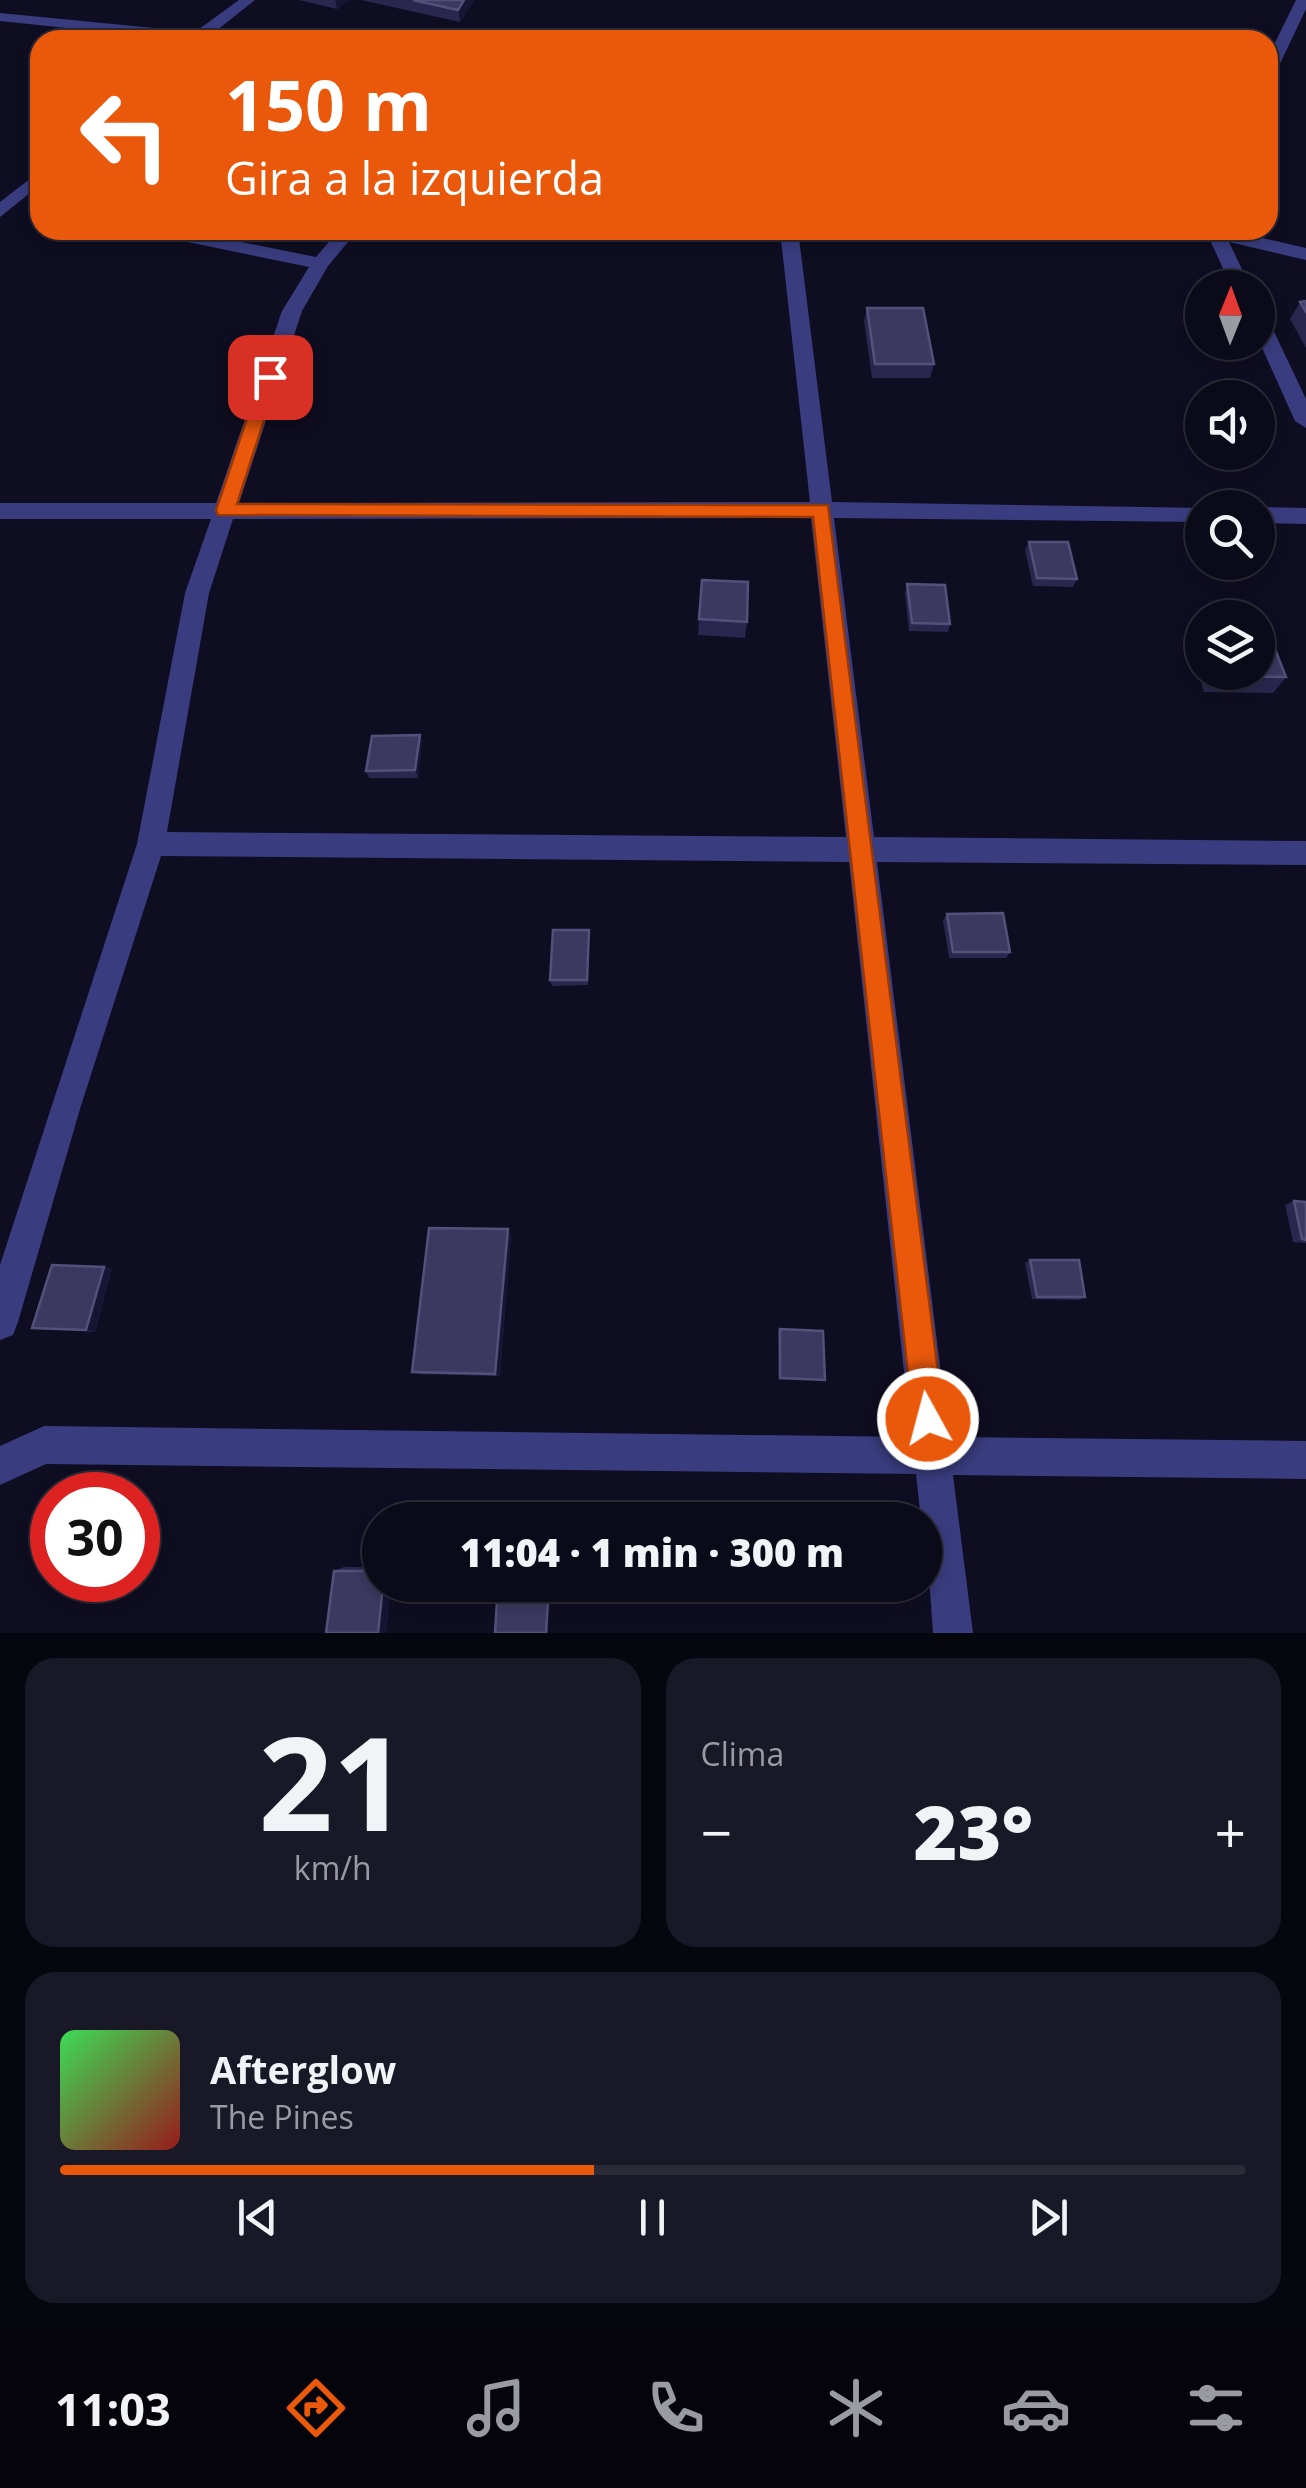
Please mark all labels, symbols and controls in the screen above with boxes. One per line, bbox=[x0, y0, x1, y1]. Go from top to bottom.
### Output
text: 150 m bbox=[225, 56, 432, 152]
icon: left bbox=[60, 70, 190, 200]
text: Gira a la izquierda bbox=[225, 147, 604, 208]
north arrow bbox=[1185, 270, 1275, 360]
map controls bbox=[1185, 270, 1275, 690]
pin bbox=[228, 335, 313, 420]
icon: arrive bbox=[243, 350, 298, 405]
button: sound bbox=[1185, 380, 1275, 470]
button: search bbox=[1185, 490, 1275, 580]
button: layers bbox=[1185, 600, 1275, 690]
position arrow bbox=[876, 1367, 980, 1471]
speed limit sign: 30 bbox=[30, 1472, 160, 1602]
text: 11:04 · 1 min · 300 m bbox=[460, 1526, 844, 1578]
text: 21 bbox=[258, 1692, 407, 1869]
text: Clima bbox=[701, 1732, 784, 1775]
text: 23° bbox=[913, 1780, 1033, 1882]
text: − bbox=[701, 1794, 732, 1869]
text: + bbox=[1215, 1794, 1246, 1869]
text: km/h bbox=[294, 1846, 372, 1889]
text: Afterglow bbox=[210, 2043, 396, 2095]
text: The Pines bbox=[210, 2095, 354, 2138]
icon: previous bbox=[230, 2190, 285, 2245]
icon: pause bbox=[625, 2190, 680, 2245]
icon: next bbox=[1021, 2190, 1076, 2245]
icon: directions bbox=[281, 2373, 351, 2443]
icon: music bbox=[461, 2373, 531, 2443]
icon: phone bbox=[641, 2373, 711, 2443]
icon: climate bbox=[821, 2373, 891, 2443]
icon: car bbox=[1001, 2373, 1071, 2443]
icon: filters bbox=[1181, 2373, 1251, 2443]
text: 11:03 bbox=[55, 2378, 171, 2439]

